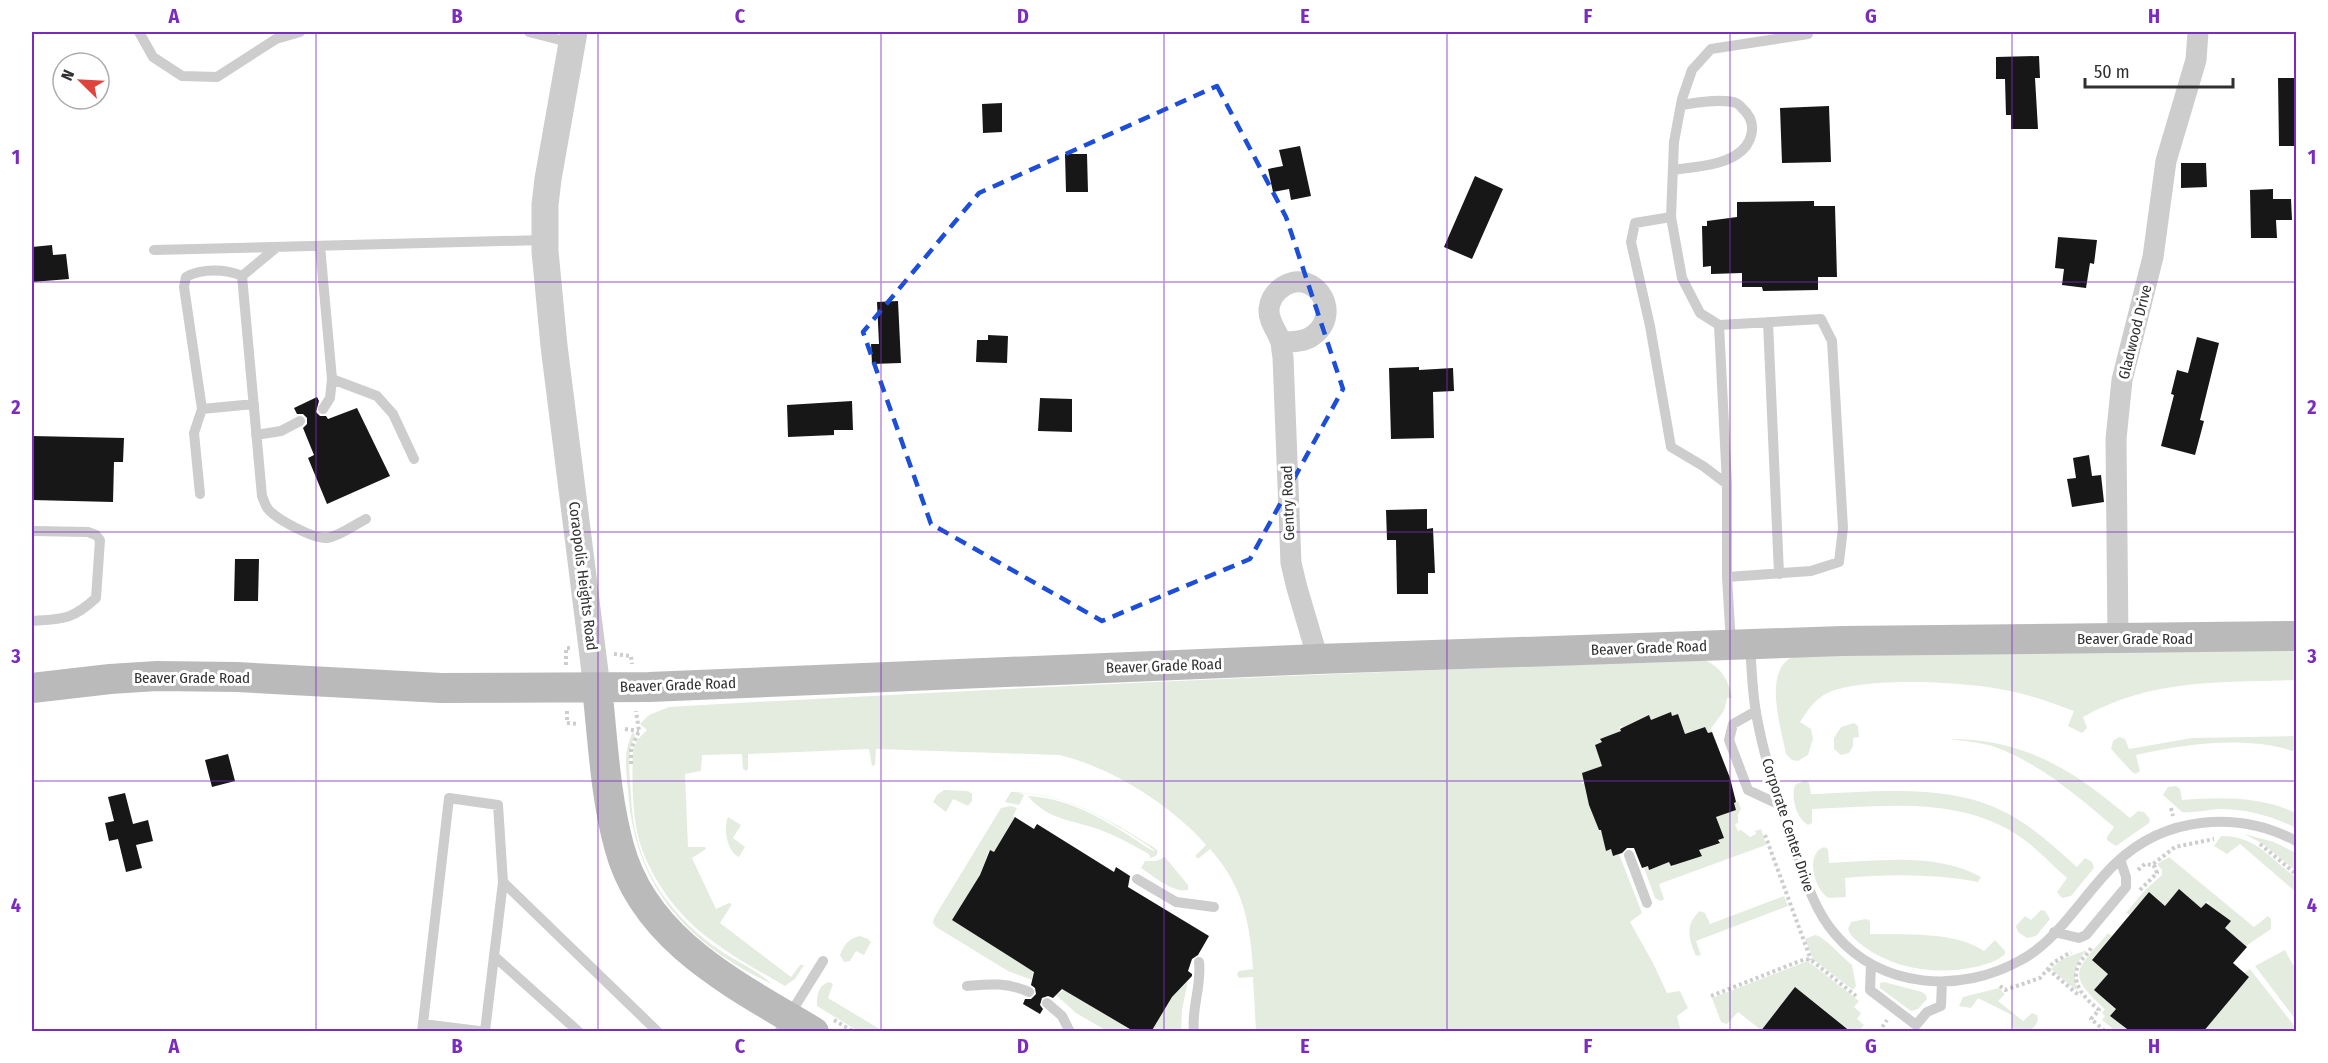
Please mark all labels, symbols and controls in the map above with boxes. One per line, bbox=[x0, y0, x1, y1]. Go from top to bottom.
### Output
text: A bbox=[168, 4, 181, 28]
text: B bbox=[451, 4, 463, 28]
text: C bbox=[735, 4, 746, 28]
text: D bbox=[1017, 4, 1029, 28]
text: E bbox=[1300, 4, 1310, 28]
text: F bbox=[1584, 4, 1593, 28]
text: G bbox=[1865, 4, 1877, 28]
text: H bbox=[2148, 4, 2160, 28]
north arrow bbox=[51, 51, 111, 111]
scale bar bbox=[2085, 51, 2234, 89]
text: 50 m bbox=[2094, 61, 2130, 83]
text: N bbox=[57, 67, 78, 83]
text: 1 bbox=[12, 145, 20, 169]
text: 1 bbox=[2308, 145, 2316, 169]
street label: Gladwood Drive bbox=[2115, 283, 2155, 381]
text: 2 bbox=[10, 395, 21, 419]
text: 2 bbox=[2306, 395, 2317, 419]
street label: Gentry Road bbox=[1278, 465, 1298, 541]
street label: Coraopolis Heights Road bbox=[565, 500, 601, 652]
street label: Beaver Grade Road bbox=[2077, 630, 2193, 648]
street label: Beaver Grade Road bbox=[1591, 637, 1707, 659]
text: 3 bbox=[10, 644, 21, 668]
text: 3 bbox=[2306, 644, 2317, 668]
street label: Beaver Grade Road bbox=[1106, 655, 1222, 677]
street label: Beaver Grade Road bbox=[134, 669, 250, 687]
street label: Beaver Grade Road bbox=[620, 674, 736, 696]
street label: Corporate Center Drive bbox=[1758, 756, 1818, 894]
text: 4 bbox=[11, 893, 21, 917]
text: 4 bbox=[2307, 893, 2317, 917]
text: A bbox=[168, 1034, 181, 1058]
text: B bbox=[451, 1034, 463, 1058]
text: C bbox=[735, 1034, 746, 1058]
text: D bbox=[1017, 1034, 1029, 1058]
text: E bbox=[1300, 1034, 1310, 1058]
text: F bbox=[1584, 1034, 1593, 1058]
text: G bbox=[1865, 1034, 1877, 1058]
text: H bbox=[2148, 1034, 2160, 1058]

